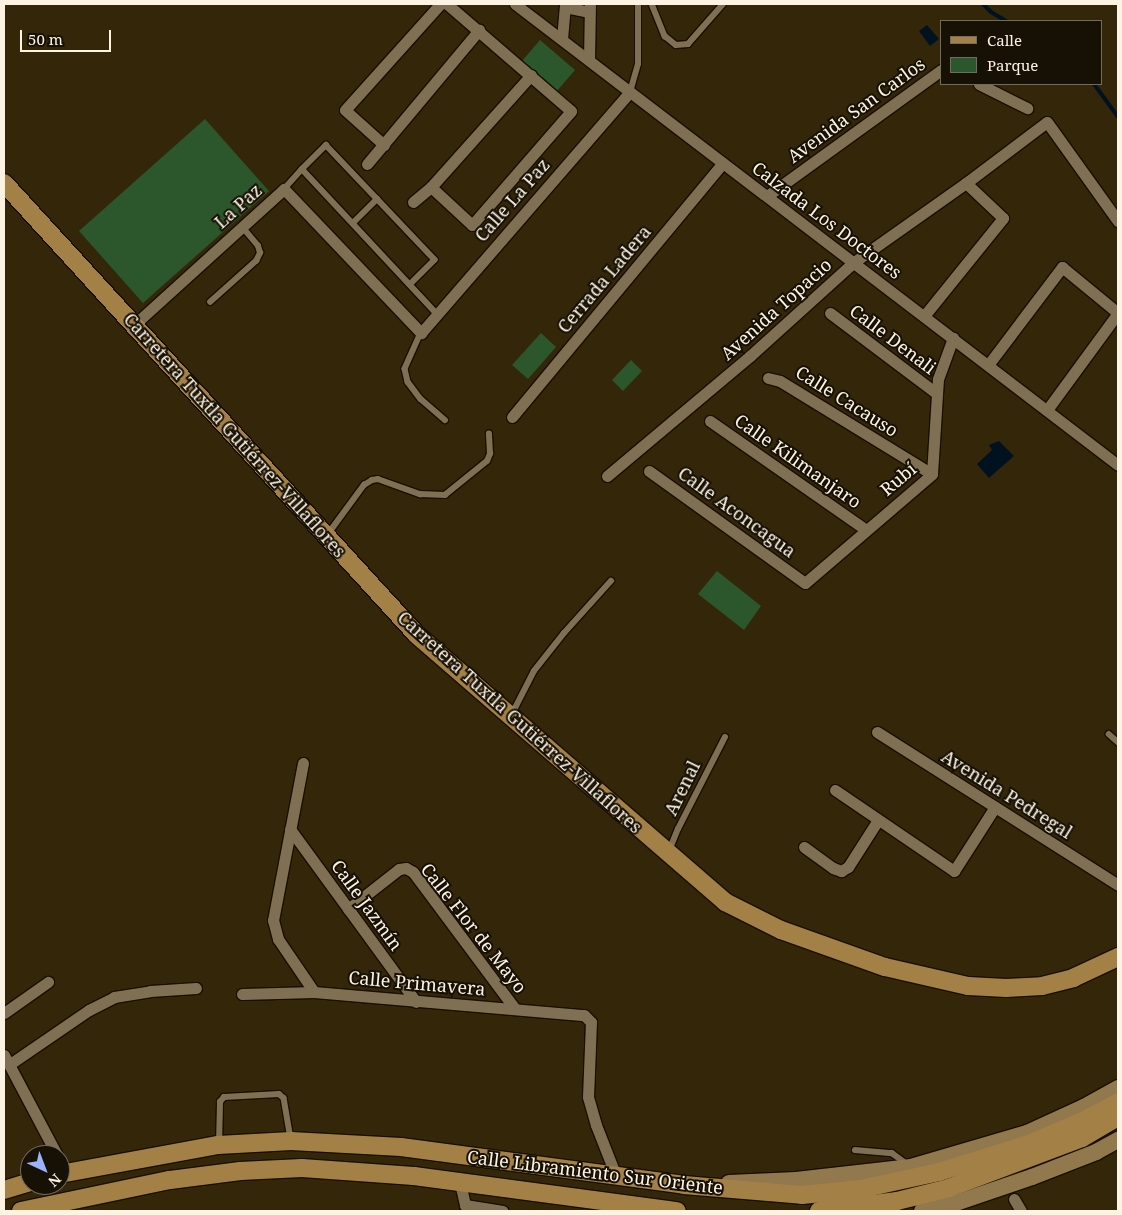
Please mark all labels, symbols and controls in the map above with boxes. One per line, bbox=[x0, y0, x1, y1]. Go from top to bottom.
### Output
scale bar bbox=[22, 20, 114, 52]
legend bbox=[940, 20, 1102, 85]
text: 50 m bbox=[28, 29, 63, 49]
text: Calle bbox=[987, 30, 1022, 50]
street label: Avenida San Carlos bbox=[783, 53, 929, 167]
text: Parque bbox=[987, 55, 1038, 75]
street label: Calle La Paz bbox=[470, 154, 554, 246]
street label: Calzada Los Doctores bbox=[748, 157, 906, 283]
street label: La Paz bbox=[210, 179, 266, 233]
street label: Cerrada Ladera bbox=[553, 221, 655, 337]
street label: Avenida Topacio bbox=[716, 254, 836, 364]
street label: Calle Denali bbox=[846, 300, 940, 378]
street label: Carretera Tuxtla Gutiérrez-Villaflores bbox=[119, 308, 351, 562]
street label: Calle Cacauso bbox=[792, 361, 902, 441]
street label: Calle Kilimanjaro bbox=[731, 409, 865, 513]
street label: Rubí bbox=[876, 458, 920, 500]
street label: Calle Aconcagua bbox=[674, 462, 800, 562]
street label: Carretera Tuxtla Gutiérrez-Villaflores bbox=[393, 606, 647, 838]
street label: Avenida Pedregal bbox=[938, 745, 1076, 843]
street label: Arenal bbox=[660, 757, 704, 819]
street label: Calle Jazmín bbox=[327, 855, 407, 955]
street label: Calle Flor de Mayo bbox=[417, 859, 531, 997]
street label: Calle Primavera bbox=[348, 966, 486, 1000]
north arrow bbox=[20, 1145, 70, 1195]
street label: Calle Libramiento Sur Oriente bbox=[466, 1146, 724, 1198]
text: N bbox=[44, 1170, 65, 1191]

